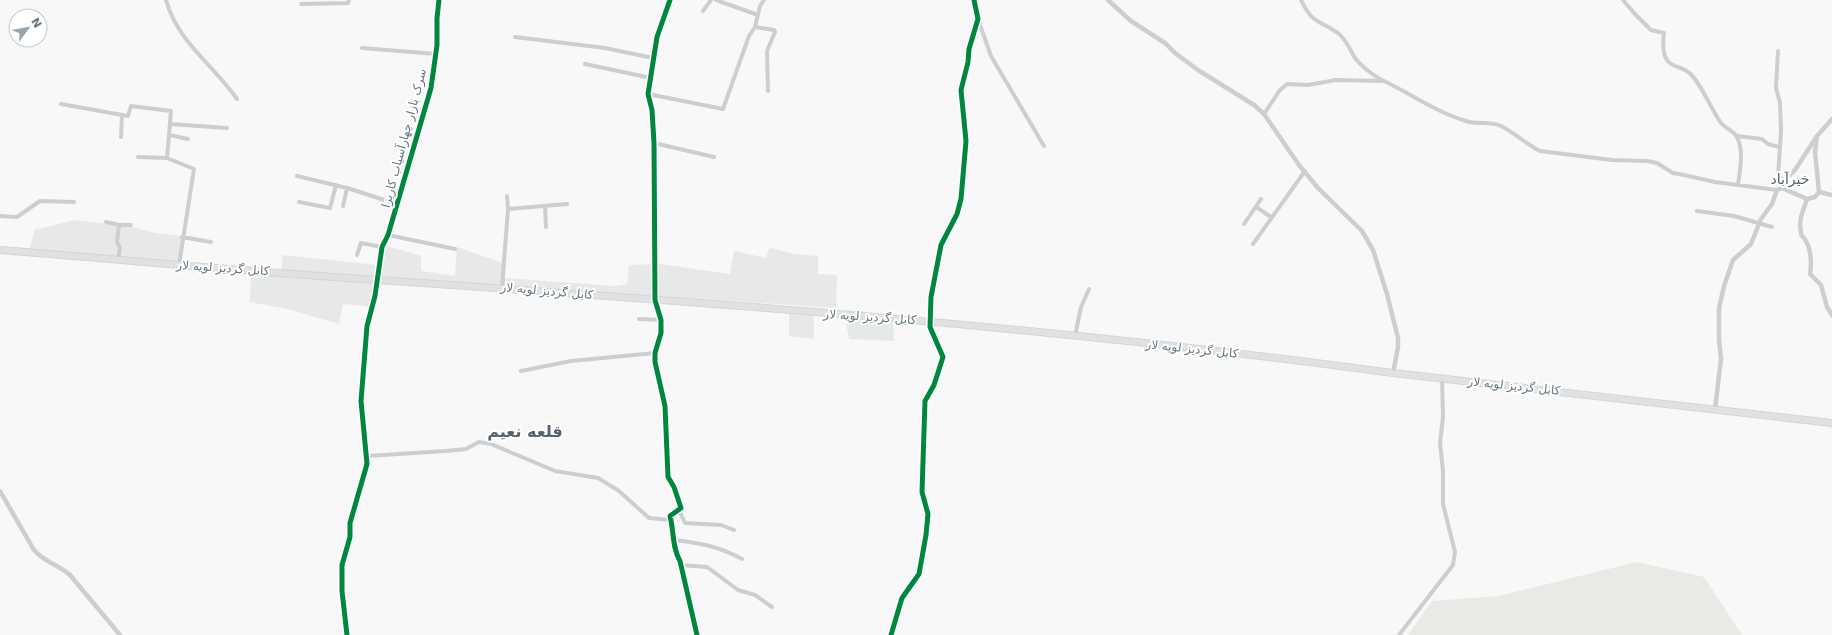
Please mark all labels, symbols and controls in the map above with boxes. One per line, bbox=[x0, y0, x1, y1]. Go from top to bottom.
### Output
north arrow bbox=[8, 8, 48, 48]
text: N bbox=[28, 16, 44, 30]
street label: سرک بازار چهارآسیاب کاریزا bbox=[378, 67, 430, 209]
district label: خیرآباد bbox=[1771, 171, 1809, 188]
street label: کابل گردیز لویه لار bbox=[175, 258, 270, 279]
street label: کابل گردیز لویه لار bbox=[499, 280, 594, 303]
street label: کابل گردیز لویه لار bbox=[822, 307, 917, 328]
street label: کابل گردیز لویه لار bbox=[1144, 337, 1239, 362]
street label: کابل گردیز لویه لار bbox=[1466, 374, 1561, 399]
district label: قلعه نعيم bbox=[487, 422, 563, 441]

